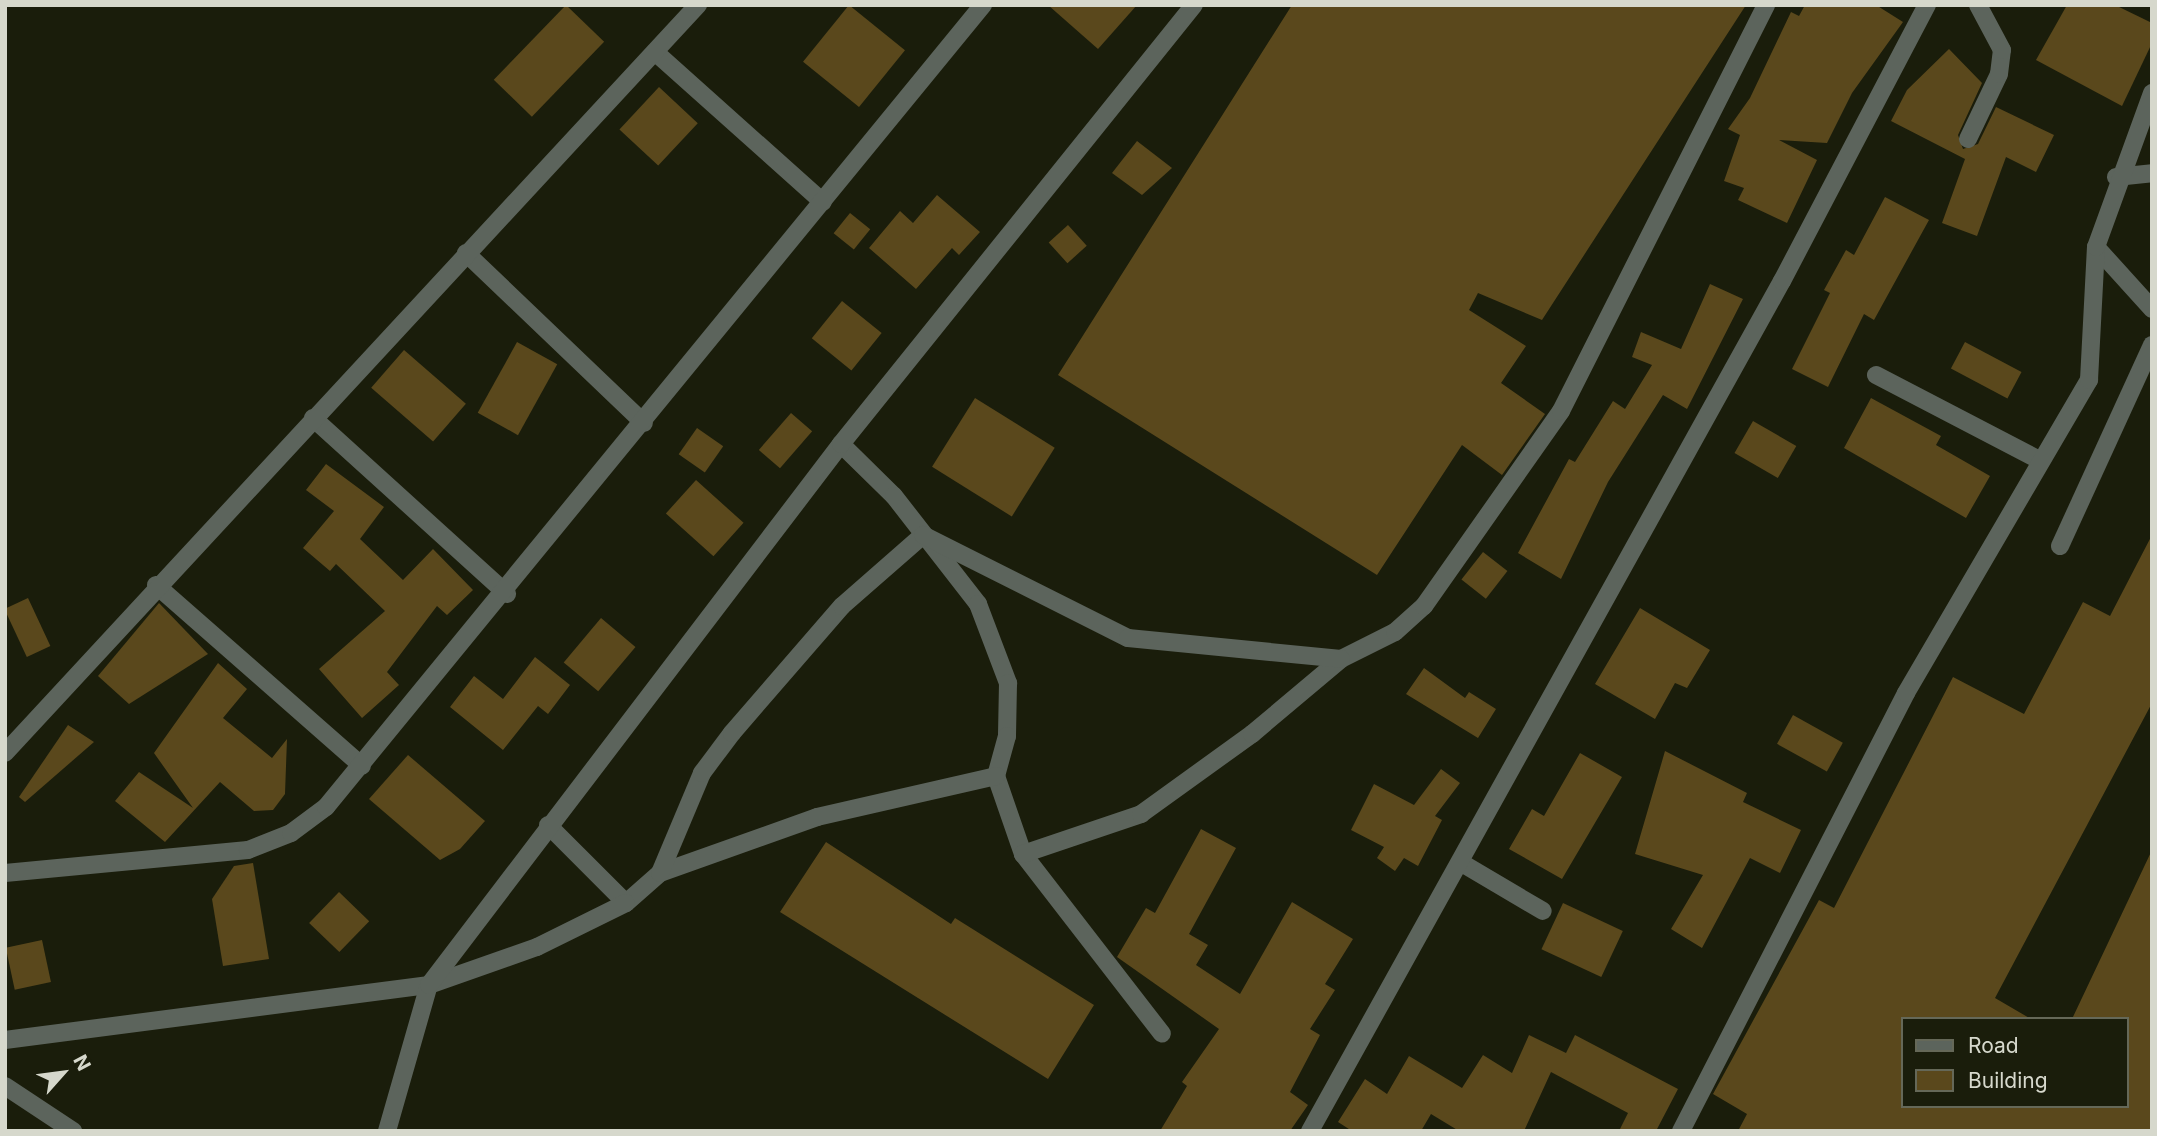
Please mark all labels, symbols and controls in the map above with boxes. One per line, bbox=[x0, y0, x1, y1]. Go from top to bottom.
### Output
legend bbox=[1902, 1017, 2129, 1108]
text: Road bbox=[1968, 1033, 2019, 1058]
north arrow bbox=[28, 1038, 98, 1108]
text: N bbox=[68, 1051, 96, 1075]
text: Building bbox=[1968, 1068, 2048, 1093]

